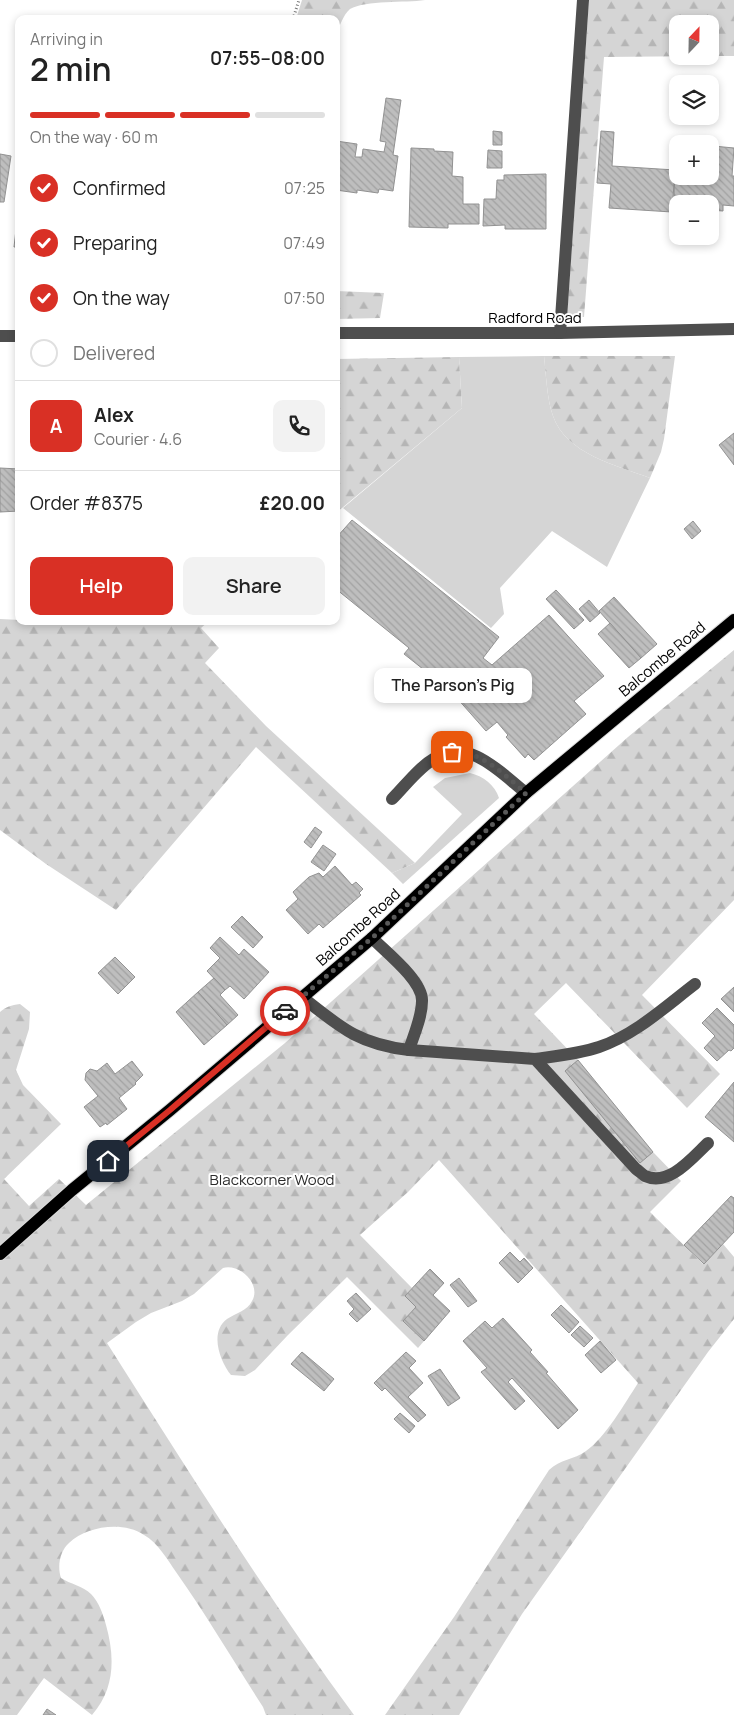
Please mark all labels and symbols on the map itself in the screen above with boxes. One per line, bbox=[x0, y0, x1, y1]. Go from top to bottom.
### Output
north arrow bbox=[669, 15, 719, 65]
street label: Radford Road bbox=[488, 307, 582, 328]
street label: Balcombe Road bbox=[614, 617, 710, 701]
callout: The Parson's Pig bbox=[373, 667, 531, 702]
pin bbox=[431, 731, 473, 773]
street label: Balcombe Road bbox=[311, 883, 405, 971]
courier bbox=[260, 986, 310, 1036]
pin bbox=[87, 1140, 129, 1182]
park label: Blackcorner Wood bbox=[210, 1169, 334, 1190]

